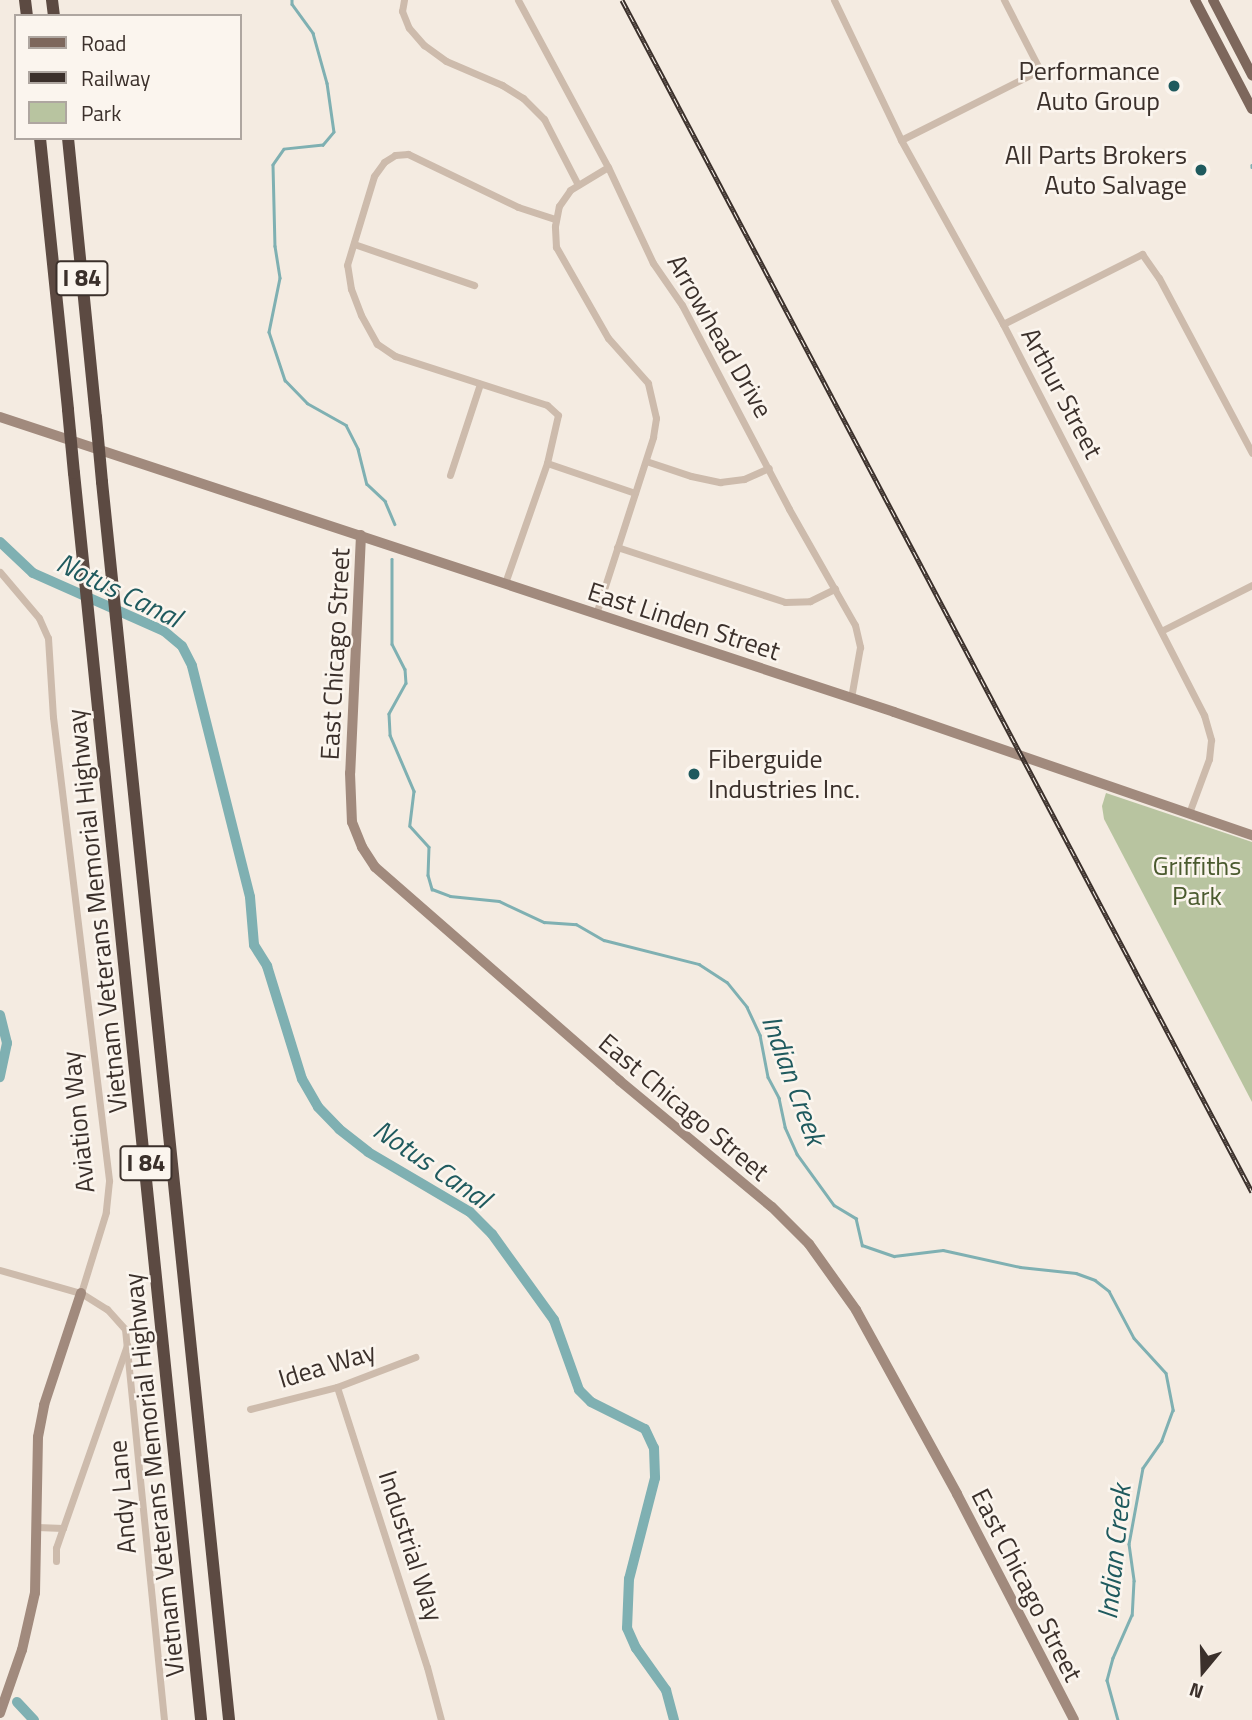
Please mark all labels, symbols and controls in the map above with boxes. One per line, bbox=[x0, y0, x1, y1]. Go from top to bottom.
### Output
legend bbox=[14, 14, 242, 140]
text: Road bbox=[81, 27, 126, 59]
place label: Performance Auto Group bbox=[1018, 55, 1160, 116]
text: Railway bbox=[81, 62, 150, 94]
marker: Performance Auto Group bbox=[1166, 78, 1182, 94]
text: Park bbox=[81, 97, 121, 129]
place label: All Parts Brokers Auto Salvage bbox=[1005, 139, 1187, 200]
marker: All Parts Brokers Auto Salvage bbox=[1193, 162, 1209, 178]
street label: Arrowhead Drive bbox=[661, 249, 779, 423]
road number: I 84 bbox=[54, 258, 110, 298]
street label: Arthur Street bbox=[1015, 322, 1109, 464]
water label: Notus Canal bbox=[51, 546, 187, 634]
street label: East Chicago Street bbox=[314, 547, 356, 761]
street label: East Linden Street bbox=[584, 575, 784, 667]
street label: Vietnam Veterans Memorial Highway bbox=[60, 707, 134, 1115]
place label: Fiberguide Industries Inc. bbox=[708, 743, 860, 804]
marker: Fiberguide Industries Inc. bbox=[686, 766, 702, 782]
park label: Griffiths Park bbox=[1153, 850, 1241, 912]
water label: Indian Creek bbox=[755, 1011, 833, 1149]
street label: East Chicago Street bbox=[593, 1027, 775, 1187]
street label: Aviation Way bbox=[55, 1049, 101, 1195]
water label: Notus Canal bbox=[367, 1113, 497, 1215]
road number: I 84 bbox=[118, 1142, 174, 1184]
street label: Vietnam Veterans Memorial Highway bbox=[117, 1271, 191, 1679]
street label: Idea Way bbox=[275, 1335, 379, 1395]
street label: Andy Lane bbox=[101, 1439, 143, 1555]
street label: Industrial Way bbox=[372, 1467, 450, 1625]
street label: East Chicago Street bbox=[965, 1483, 1089, 1687]
water label: Indian Creek bbox=[1090, 1483, 1138, 1621]
north arrow bbox=[1168, 1636, 1238, 1706]
text: N bbox=[1185, 1675, 1207, 1707]

